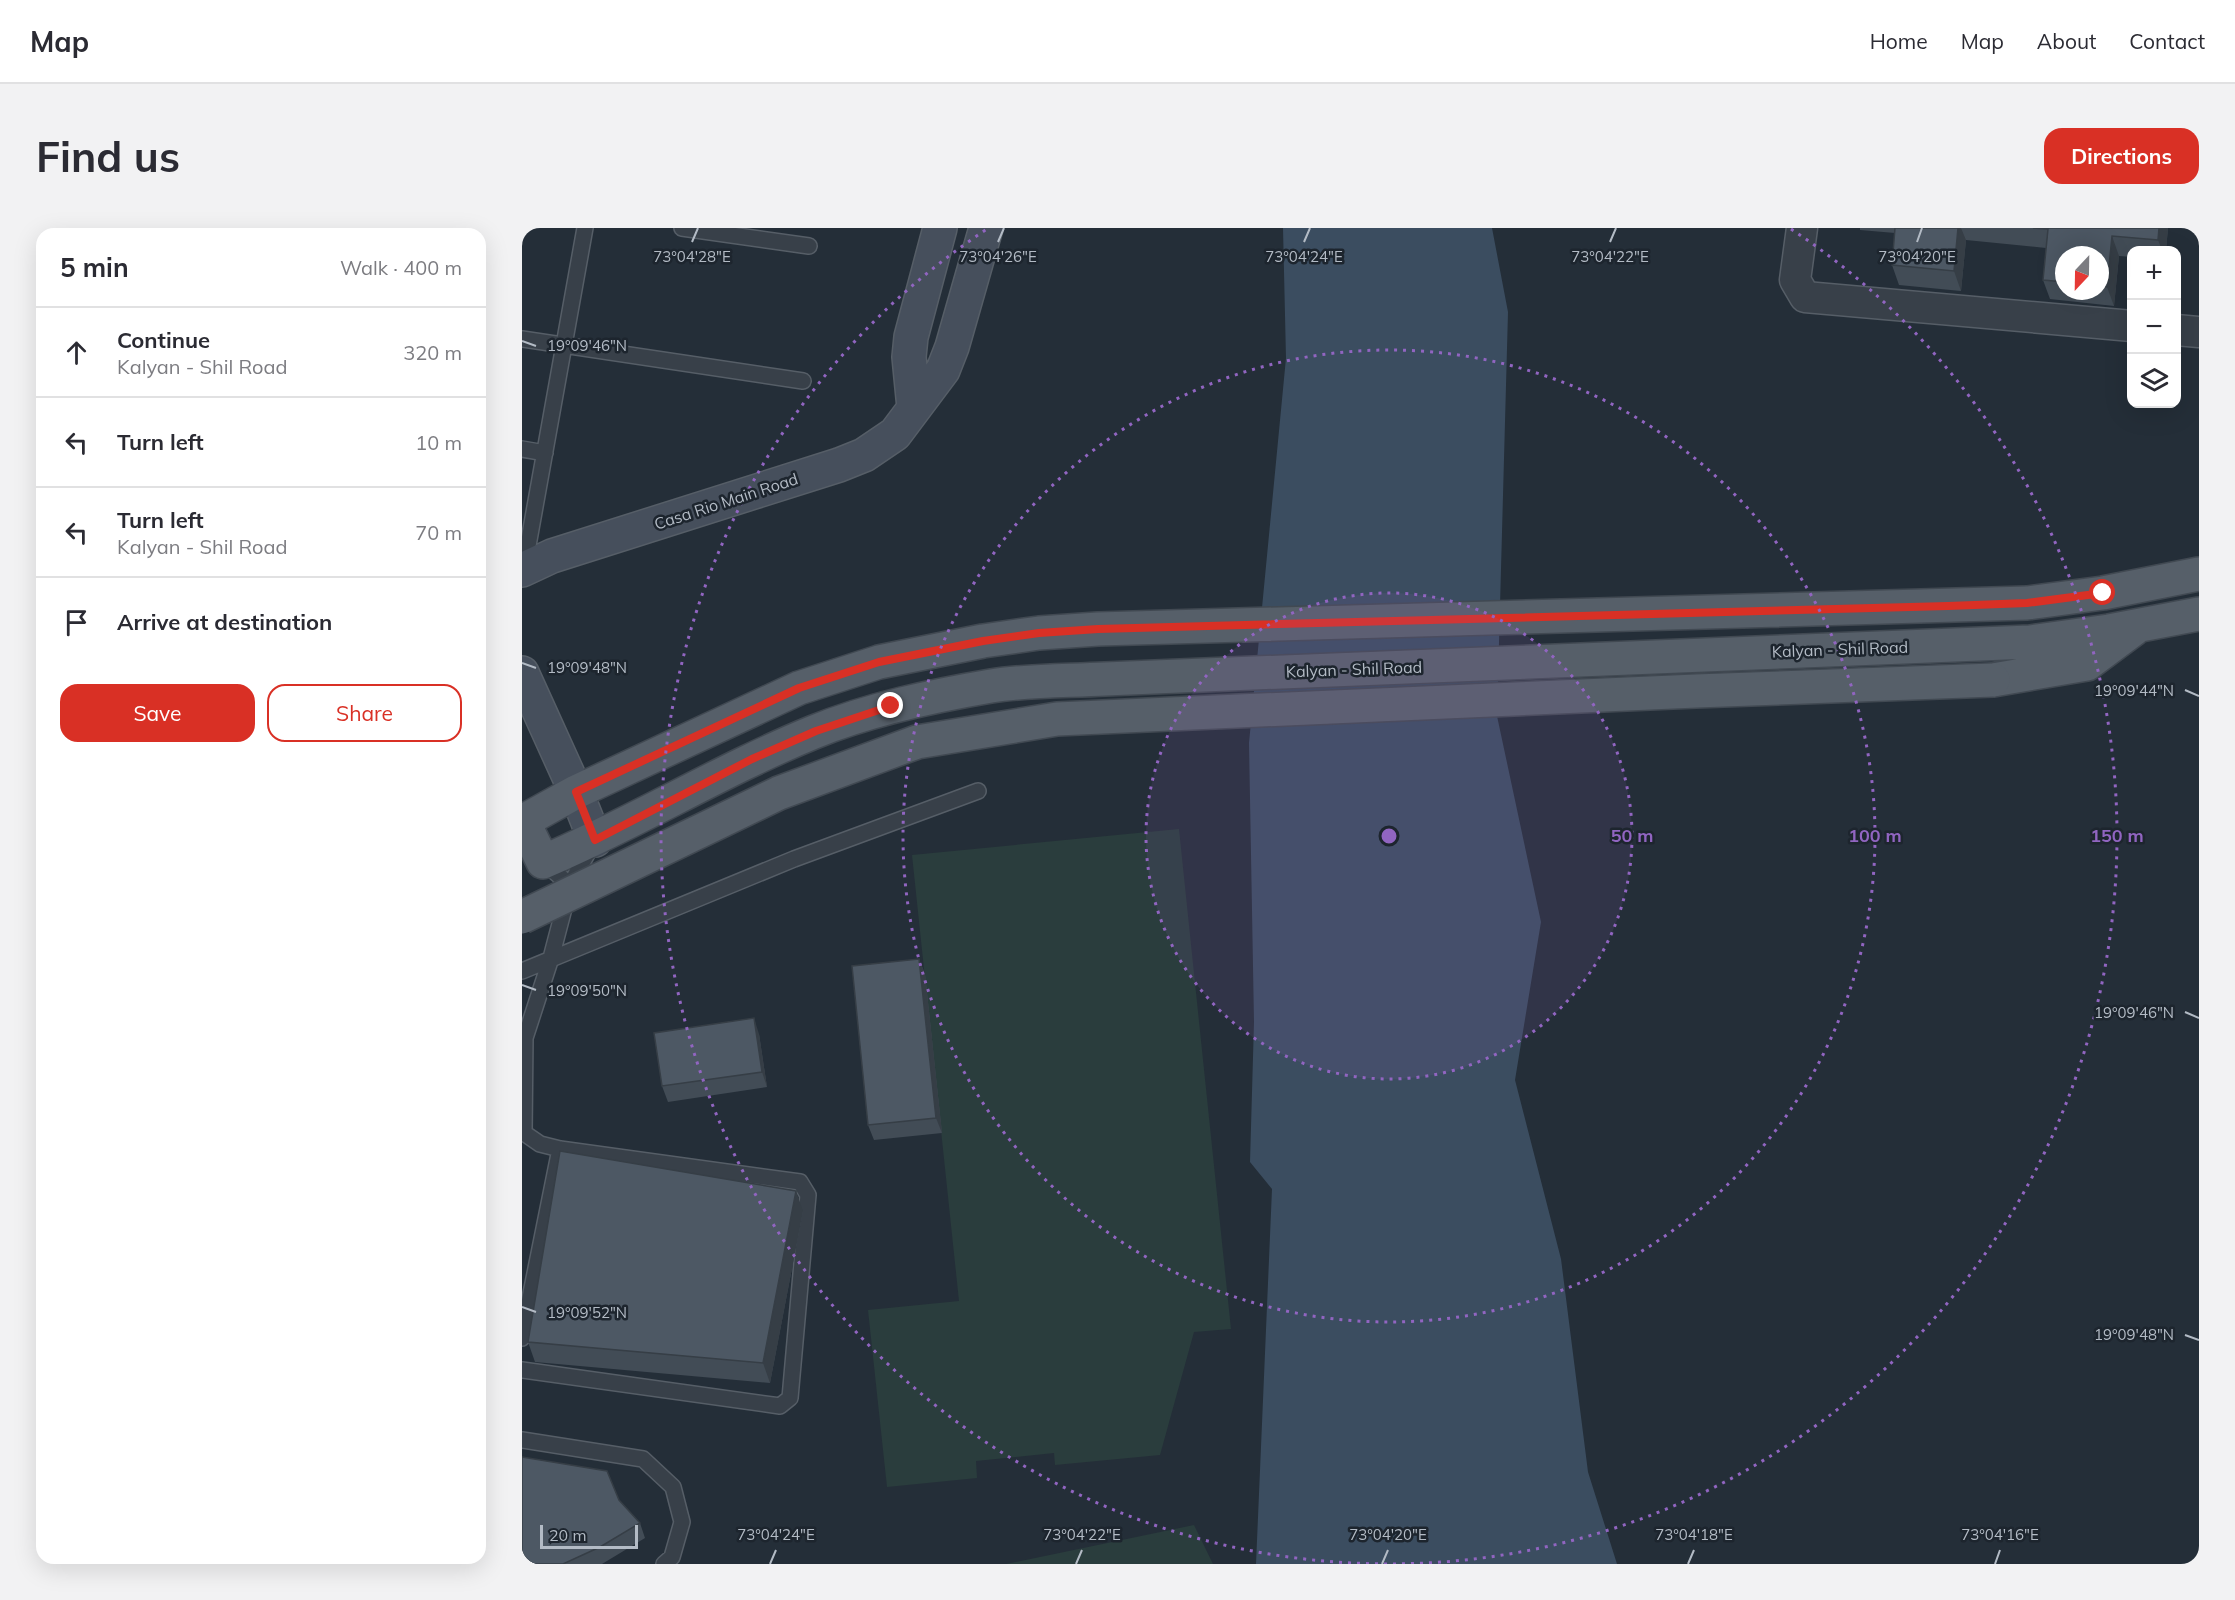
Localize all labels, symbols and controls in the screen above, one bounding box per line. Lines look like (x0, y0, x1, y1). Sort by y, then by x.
text: Map (30, 24, 89, 59)
text: Home (1870, 28, 1928, 54)
text: Map (1961, 28, 2004, 54)
text: About (2037, 28, 2096, 54)
text: Contact (2129, 28, 2205, 54)
button: Directions (2044, 128, 2199, 184)
text: Find us (36, 130, 180, 183)
north arrow (2055, 246, 2109, 300)
map controls (2127, 246, 2181, 408)
button: + (2127, 246, 2181, 300)
text: 73°04'28"E (653, 247, 731, 266)
text: 73°04'26"E (959, 247, 1037, 266)
text: 73°04'24"E (1265, 247, 1343, 266)
text: 73°04'22"E (1571, 247, 1649, 266)
text: 73°04'20"E (1878, 247, 1956, 266)
text: 5 min (60, 251, 129, 284)
text: Walk · 400 m (340, 255, 462, 280)
button: − (2127, 300, 2181, 354)
text: Continue (117, 326, 210, 354)
icon: ahead (60, 336, 93, 369)
text: 19°09'46"N (547, 336, 627, 355)
text: 320 m (403, 340, 462, 365)
text: Kalyan - Shil Road (117, 354, 288, 379)
button: layers (2127, 354, 2181, 408)
icon: left (60, 426, 93, 459)
text: Turn left (117, 428, 204, 456)
text: 10 m (415, 430, 462, 455)
street label: Casa Rio Main Road (652, 468, 800, 534)
text: Turn left (117, 506, 204, 534)
icon: left (60, 516, 93, 549)
text: 70 m (415, 520, 462, 545)
text: Kalyan - Shil Road (117, 534, 288, 559)
route start (2089, 579, 2115, 605)
icon: arrive (60, 606, 93, 639)
text: Arrive at destination (117, 608, 332, 636)
street label: Kalyan - Shil Road (1771, 637, 1909, 661)
street label: Kalyan - Shil Road (1285, 657, 1423, 681)
text: 19°09'48"N (547, 658, 627, 677)
text: 19°09'44"N (2094, 681, 2174, 700)
button: Save (60, 684, 255, 742)
button: Share (267, 684, 462, 742)
route end (877, 692, 903, 718)
text: 50 m (1611, 824, 1653, 847)
text: 100 m (1848, 824, 1902, 847)
text: 150 m (2090, 824, 2144, 847)
centre of rings (1379, 826, 1399, 846)
text: 19°09'50"N (547, 981, 627, 1000)
text: 19°09'46"N (2094, 1003, 2174, 1022)
text: 19°09'52"N (547, 1303, 627, 1322)
text: 19°09'48"N (2094, 1325, 2174, 1344)
scale bar (540, 1522, 638, 1550)
text: 20 m (549, 1525, 586, 1545)
text: 73°04'24"E (737, 1525, 815, 1544)
text: 73°04'22"E (1043, 1525, 1121, 1544)
text: 73°04'20"E (1349, 1525, 1427, 1544)
text: 73°04'18"E (1655, 1525, 1733, 1544)
text: 73°04'16"E (1961, 1525, 2039, 1544)

